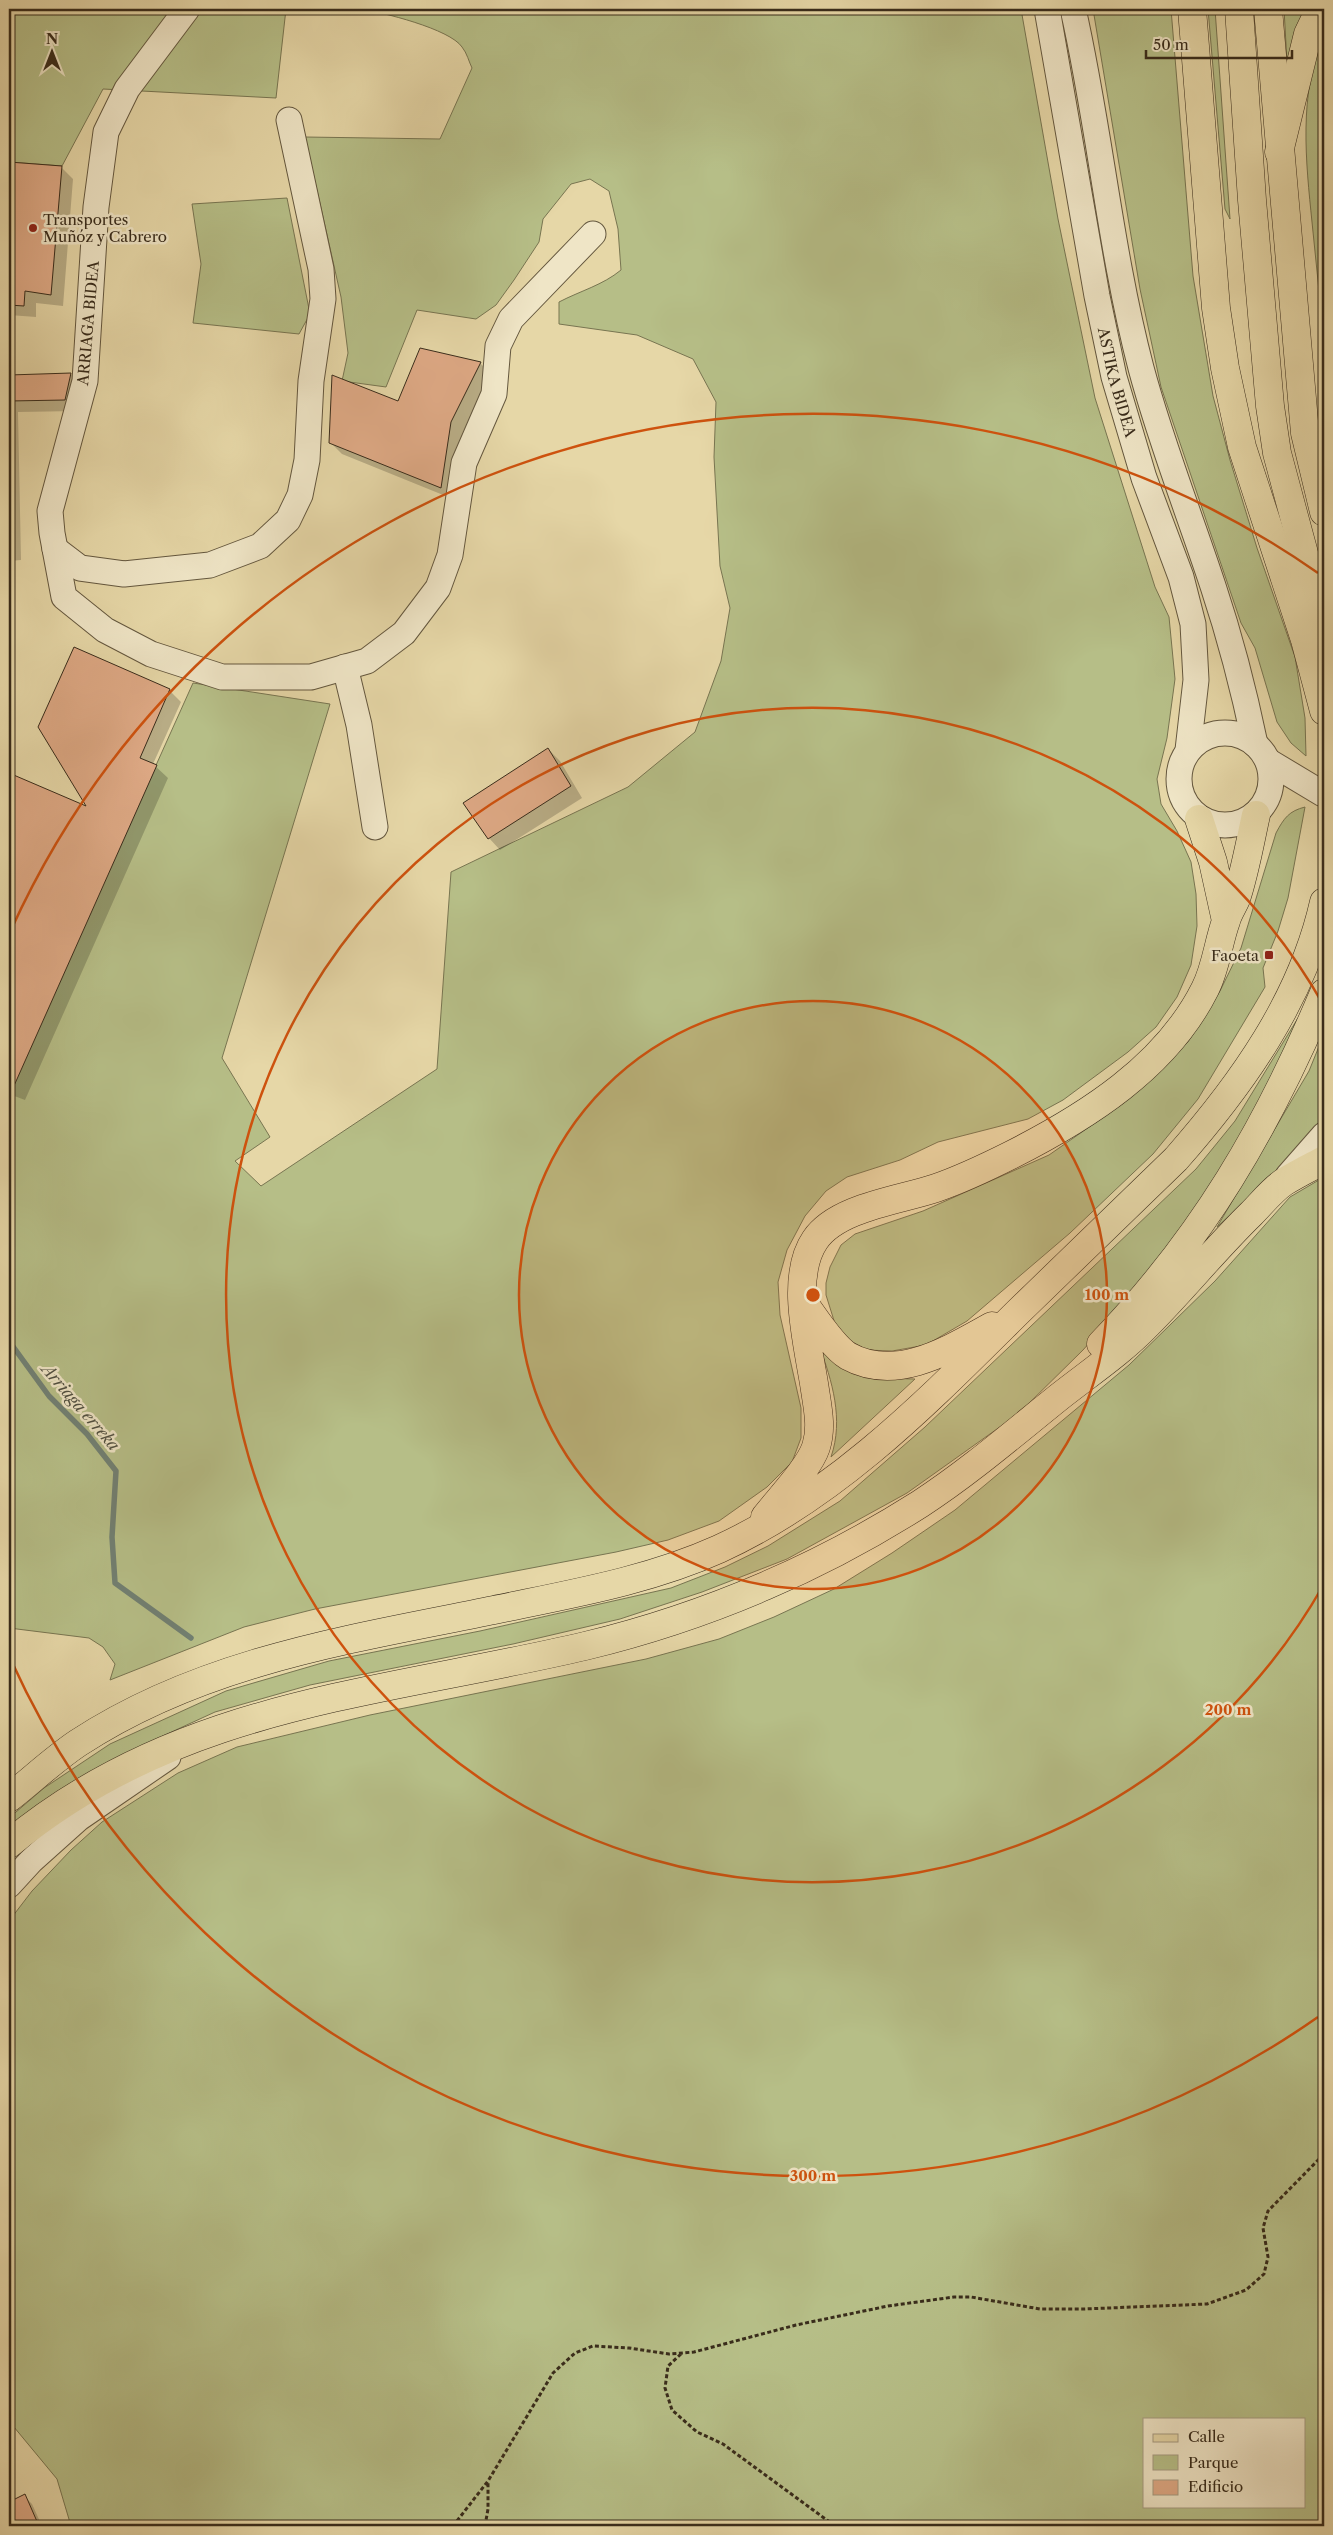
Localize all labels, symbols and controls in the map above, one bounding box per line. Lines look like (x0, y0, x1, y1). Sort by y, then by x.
north arrow (28, 28, 78, 78)
scale bar (1146, 28, 1292, 60)
text: N (46, 30, 58, 48)
text: 50 m (1153, 35, 1189, 54)
place label: Transportes Muñóz y Cabrero (43, 210, 167, 246)
marker: Transportes Muñóz y Cabrero (27, 222, 39, 234)
street label: ARRIAGA BIDEA (73, 259, 103, 387)
street label: ASTIKA BIDEA (1094, 325, 1141, 440)
place label: Faoeta (1211, 946, 1259, 965)
marker: Faoeta (1263, 949, 1275, 961)
text: 100 m (1085, 1285, 1129, 1304)
centre of rings (804, 1286, 822, 1304)
water label: Arriaga erreka (36, 1357, 124, 1455)
text: 200 m (1205, 1700, 1251, 1719)
text: 300 m (790, 2166, 836, 2185)
legend (1143, 2418, 1306, 2508)
text: Calle (1188, 2427, 1225, 2446)
text: Parque (1188, 2453, 1238, 2472)
text: Edificio (1188, 2477, 1243, 2496)

